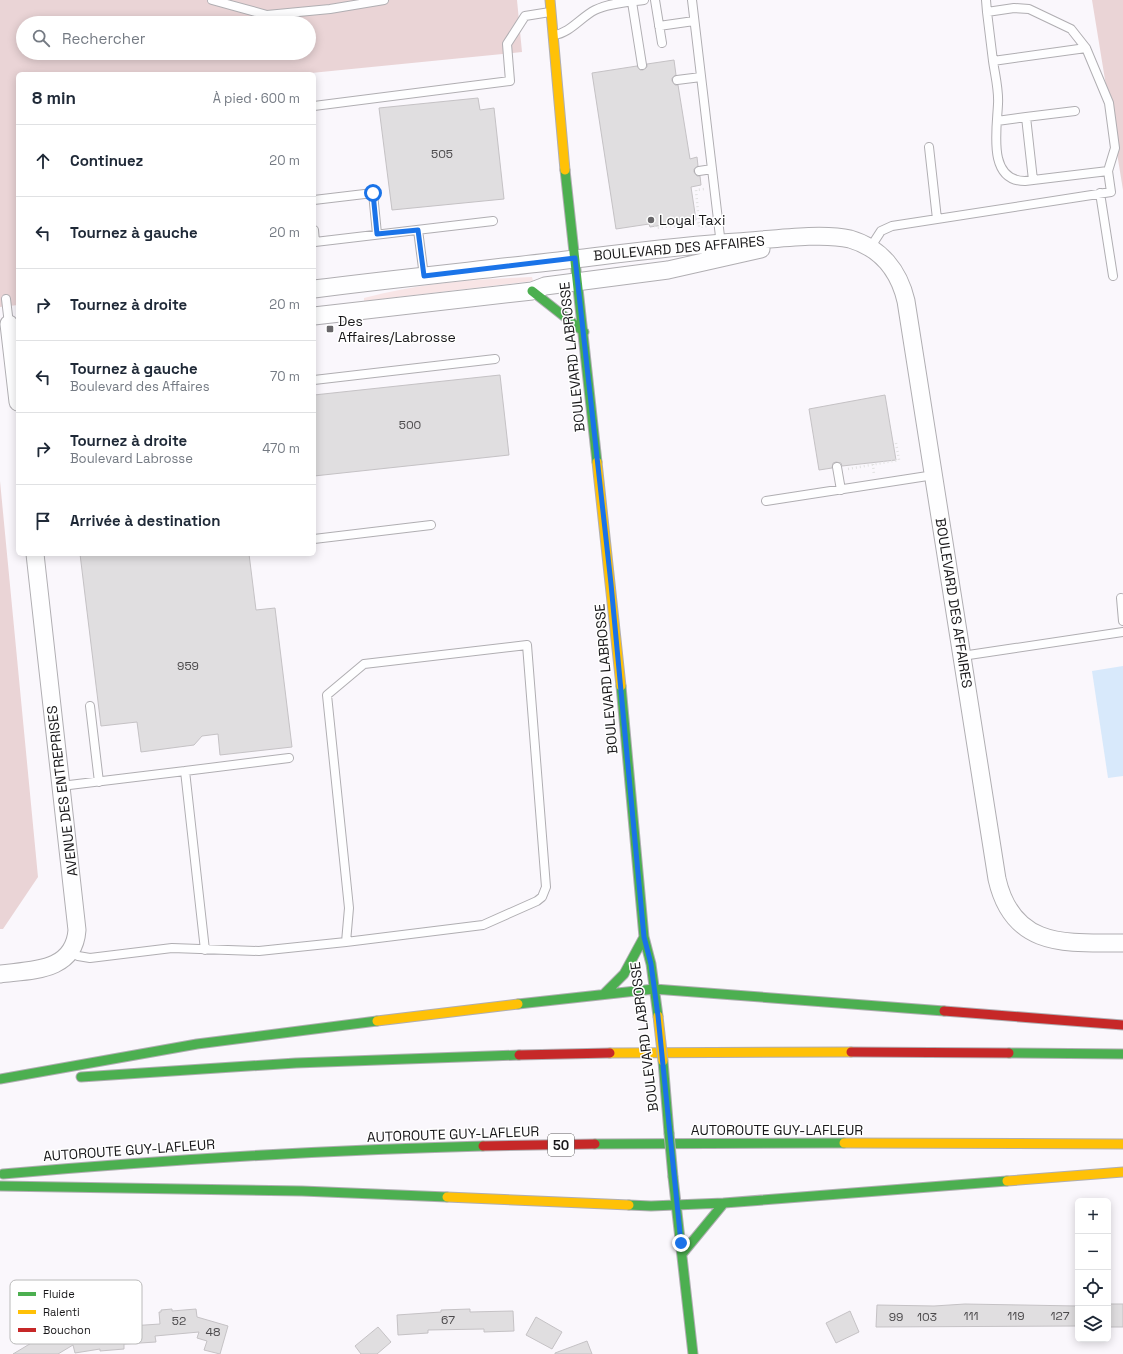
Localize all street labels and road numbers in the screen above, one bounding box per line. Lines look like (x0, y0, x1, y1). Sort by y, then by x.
street label: BOULEVARD DES AFFAIRES (593, 232, 765, 264)
street label: BOULEVARD LABROSSE (555, 281, 589, 433)
street label: BOULEVARD DES AFFAIRES (932, 517, 976, 689)
street label: BOULEVARD LABROSSE (590, 603, 622, 755)
street label: AVENUE DES ENTREPRISES (43, 705, 81, 877)
street label: BOULEVARD LABROSSE (626, 961, 662, 1113)
street label: AUTOROUTE GUY-LAFLEUR (691, 1121, 863, 1139)
street label: AUTOROUTE GUY-LAFLEUR (367, 1122, 540, 1146)
road number: 50 (548, 1134, 574, 1156)
street label: AUTOROUTE GUY-LAFLEUR (42, 1135, 216, 1165)

